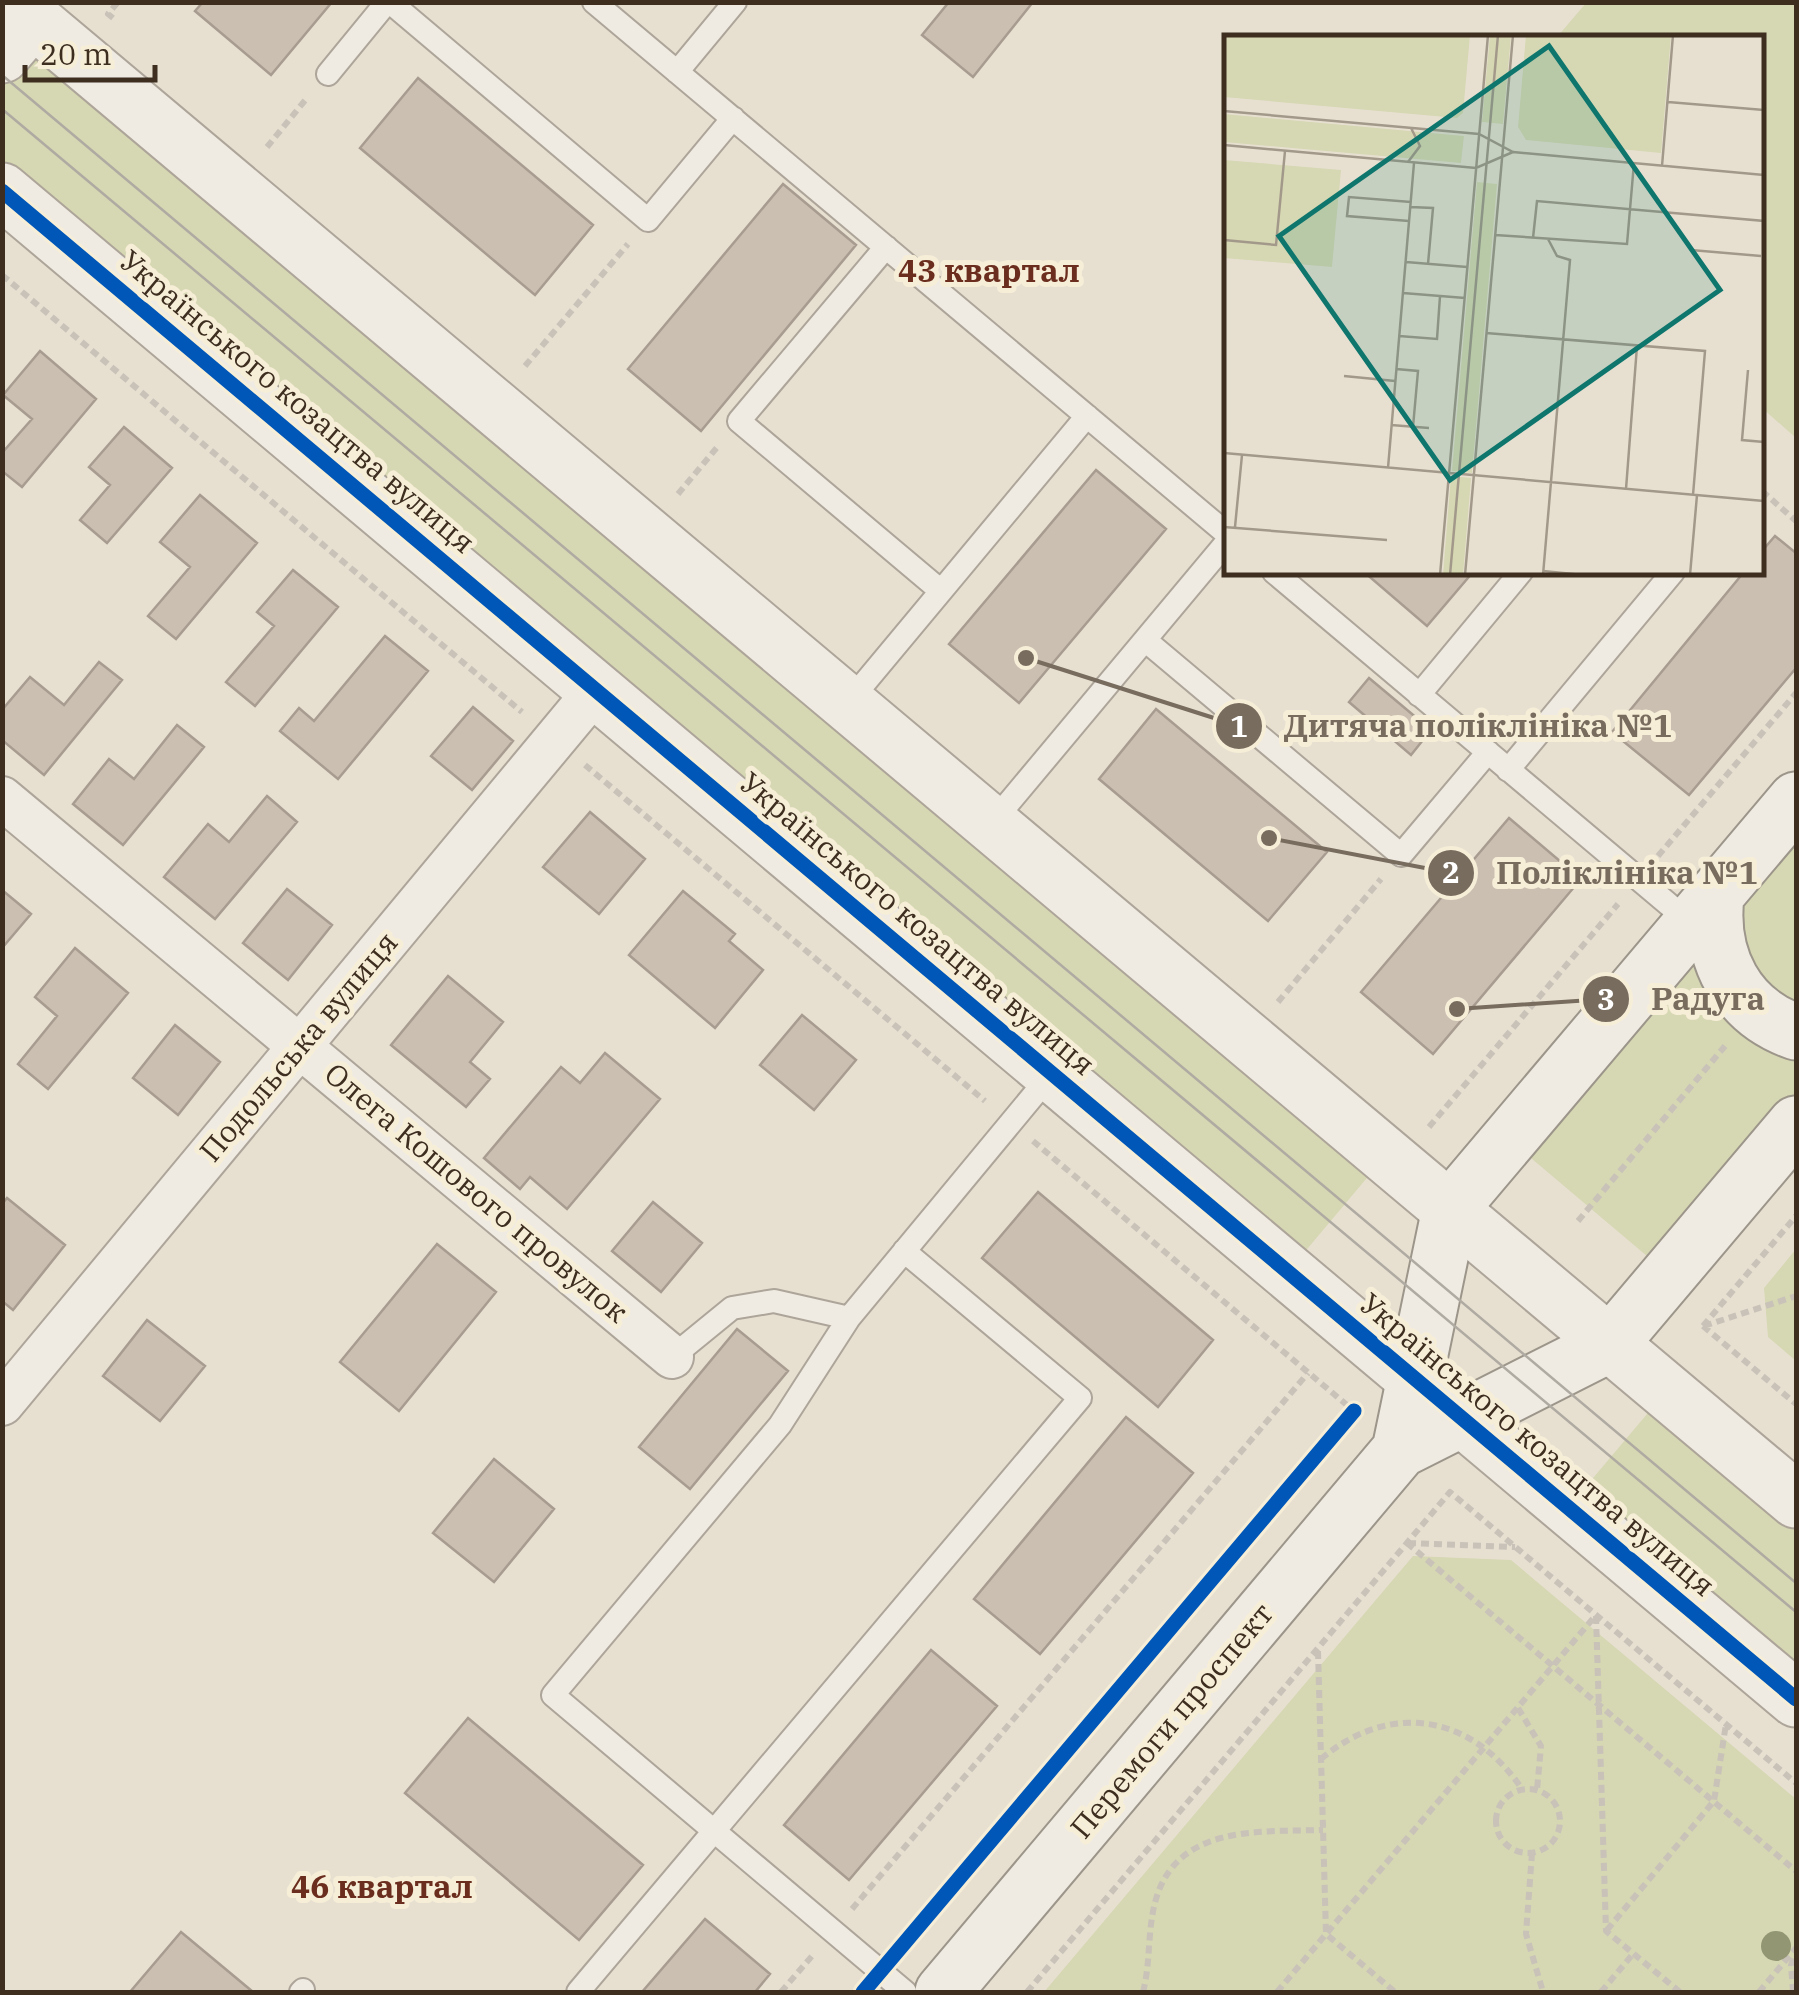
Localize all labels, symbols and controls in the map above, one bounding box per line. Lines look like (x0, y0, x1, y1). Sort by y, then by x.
scale bar (25, 20, 155, 82)
text: 20 m (40, 34, 112, 73)
inset map (1224, 35, 1764, 575)
street label: Українського козацтва вулиця (112, 241, 483, 561)
district label: 43 квартал (898, 249, 1080, 291)
callout: Дитяча поліклініка №1 (1214, 695, 1692, 757)
text: Дитяча поліклініка №1 (1284, 704, 1672, 746)
text: 1 (1230, 706, 1248, 745)
street label: Українського козацтва вулиця (732, 763, 1103, 1083)
callout: Поліклініка №1 (1426, 842, 1778, 904)
text: Поліклініка №1 (1496, 851, 1758, 893)
text: 2 (1442, 852, 1460, 891)
street label: Подольська вулиця (190, 923, 406, 1169)
callout: Радуга (1581, 968, 1785, 1030)
text: Радуга (1651, 977, 1765, 1019)
text: 3 (1597, 979, 1615, 1018)
street label: Олега Кошового провулок (317, 1053, 637, 1330)
street label: Українського козацтва вулиця (1352, 1284, 1723, 1604)
street label: Перемоги проспект (1061, 1594, 1281, 1846)
district label: 46 квартал (291, 1865, 473, 1907)

